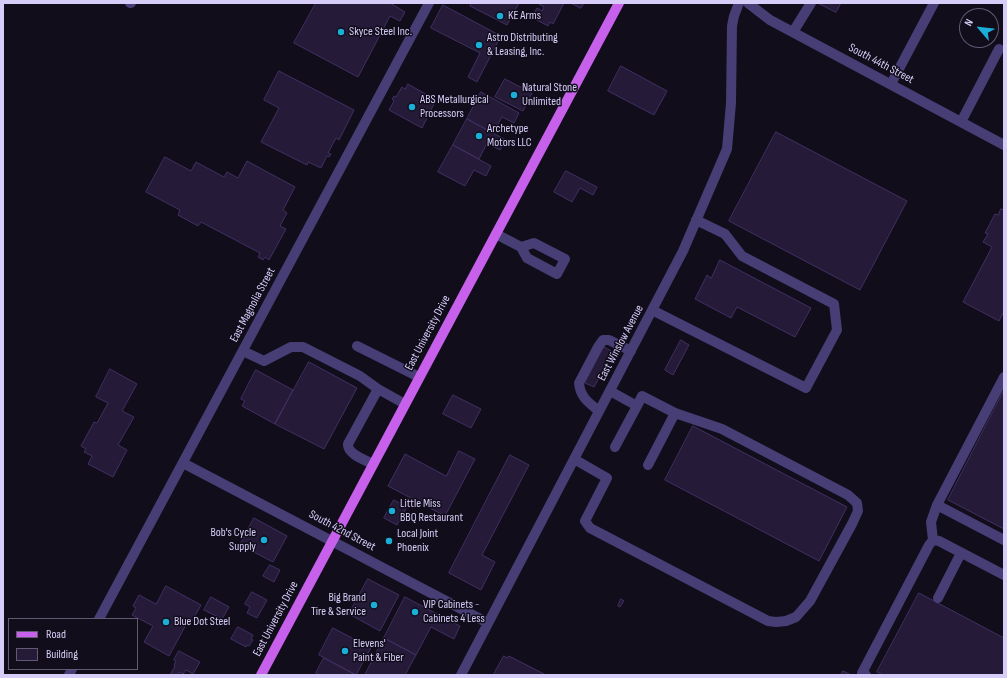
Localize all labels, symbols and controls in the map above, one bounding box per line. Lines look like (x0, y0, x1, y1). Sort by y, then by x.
north arrow (959, 8, 999, 48)
place label: KE Arms (508, 9, 541, 23)
marker: KE Arms (495, 11, 505, 21)
text: N (962, 17, 976, 28)
place label: Skyce Steel Inc. (349, 25, 412, 39)
marker: Skyce Steel Inc. (336, 27, 346, 37)
place label: Astro Distributing & Leasing, Inc. (487, 31, 558, 59)
marker: Astro Distributing & Leasing, Inc. (474, 40, 484, 50)
street label: South 44th Street (846, 41, 916, 87)
place label: Natural Stone Unlimited (522, 81, 577, 109)
marker: Natural Stone Unlimited (509, 90, 519, 100)
place label: ABS Metallurgical Processors (420, 93, 489, 121)
marker: ABS Metallurgical Processors (407, 102, 417, 112)
place label: Archetype Motors LLC (487, 122, 532, 150)
marker: Archetype Motors LLC (474, 131, 484, 141)
street label: East Magnolia Street (227, 265, 279, 345)
street label: East University Drive (402, 293, 454, 373)
street label: East Winslow Avenue (595, 303, 647, 383)
place label: Little Miss BBQ Restaurant (400, 497, 463, 525)
marker: Little Miss BBQ Restaurant (387, 506, 397, 516)
street label: South 42nd Street (306, 507, 378, 555)
place label: Bob's Cycle Supply (210, 526, 256, 554)
place label: Local Joint Phoenix (397, 527, 438, 555)
marker: Bob's Cycle Supply (259, 535, 269, 545)
marker: Local Joint Phoenix (384, 536, 394, 546)
street label: East University Drive (250, 579, 302, 659)
place label: Big Brand Tire & Service (311, 591, 366, 619)
place label: VIP Cabinets - Cabinets 4 Less (423, 598, 485, 626)
marker: Big Brand Tire & Service (369, 600, 379, 610)
marker: VIP Cabinets - Cabinets 4 Less (410, 607, 420, 617)
place label: Blue Dot Steel (174, 615, 230, 629)
marker: Blue Dot Steel (161, 617, 171, 627)
legend (8, 618, 138, 670)
text: Road (46, 627, 66, 642)
place label: Elevens' Paint & Fiber (353, 637, 404, 665)
marker: Elevens' Paint & Fiber (340, 646, 350, 656)
text: Building (46, 647, 78, 662)

